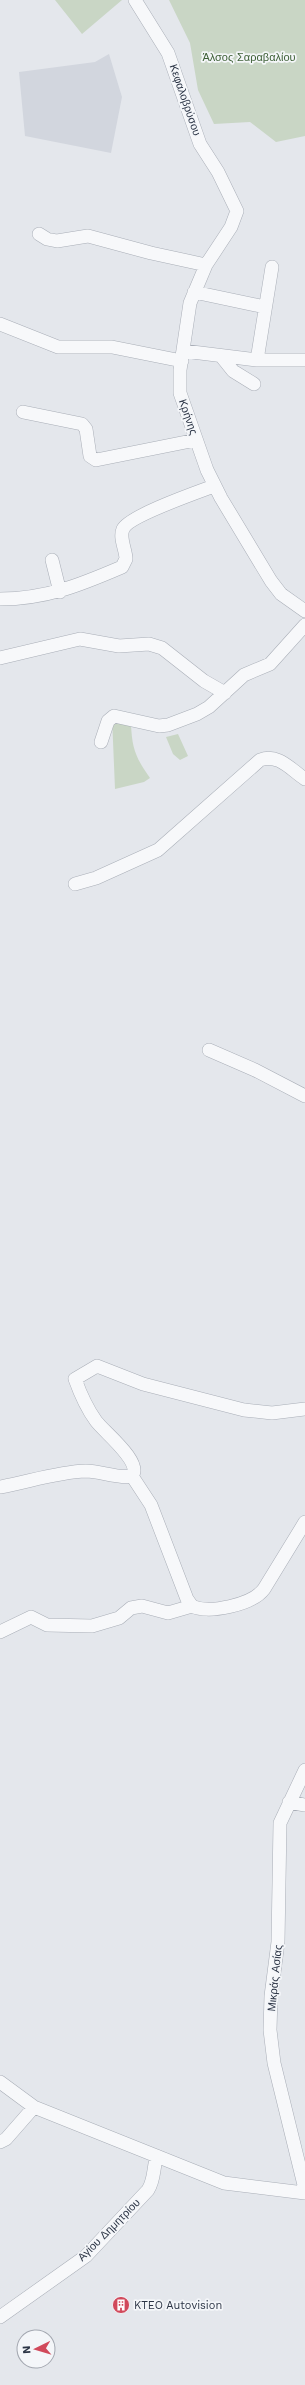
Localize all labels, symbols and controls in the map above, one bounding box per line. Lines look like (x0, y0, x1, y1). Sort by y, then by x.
park label: Άλσος Σαραβαλίου (202, 51, 296, 64)
street label: Κεφαλοβρύσου (167, 63, 203, 137)
street label: Κρήνης (176, 398, 200, 436)
street label: Μικράς Ασίας (265, 1944, 285, 2012)
street label: Αγίου Δημητρίου (75, 2196, 143, 2264)
building icon: KTEO Autovision (111, 2295, 131, 2315)
place label: KTEO Autovision (134, 2299, 222, 2312)
north arrow (16, 2329, 56, 2369)
text: N (20, 2345, 33, 2354)

